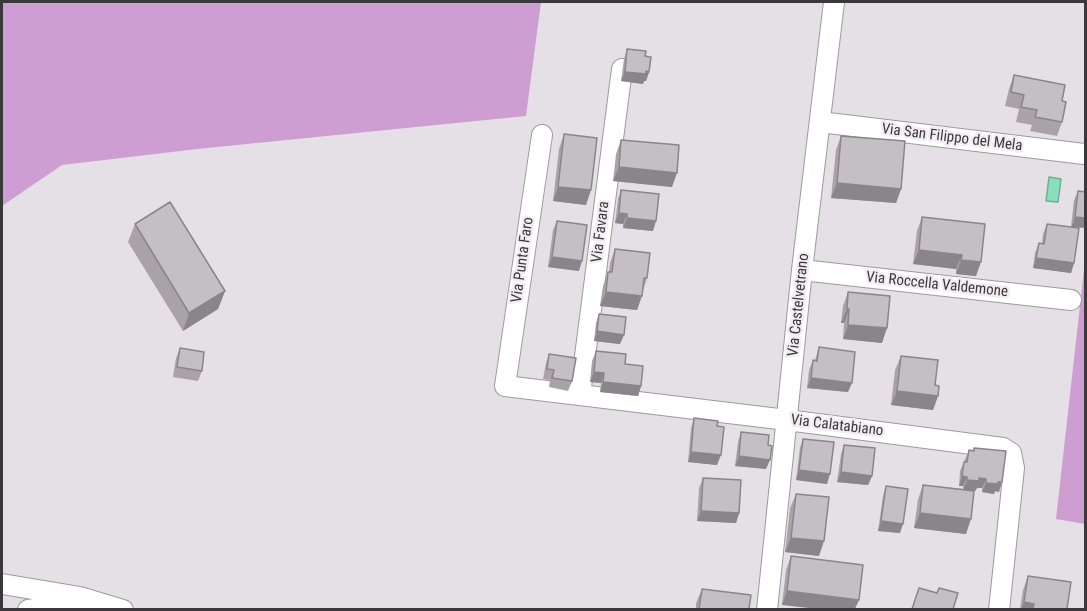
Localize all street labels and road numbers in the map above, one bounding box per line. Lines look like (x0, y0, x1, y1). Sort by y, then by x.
street label: Via San Filippo del Mela (881, 120, 1023, 156)
street label: Via Favara (588, 200, 614, 264)
street label: Via Punta Faro (508, 216, 538, 304)
street label: Via Castelvetrano (785, 252, 813, 358)
street label: Via Roccella Valdemone (865, 269, 1009, 301)
street label: Via Calatabiano (790, 411, 884, 441)

